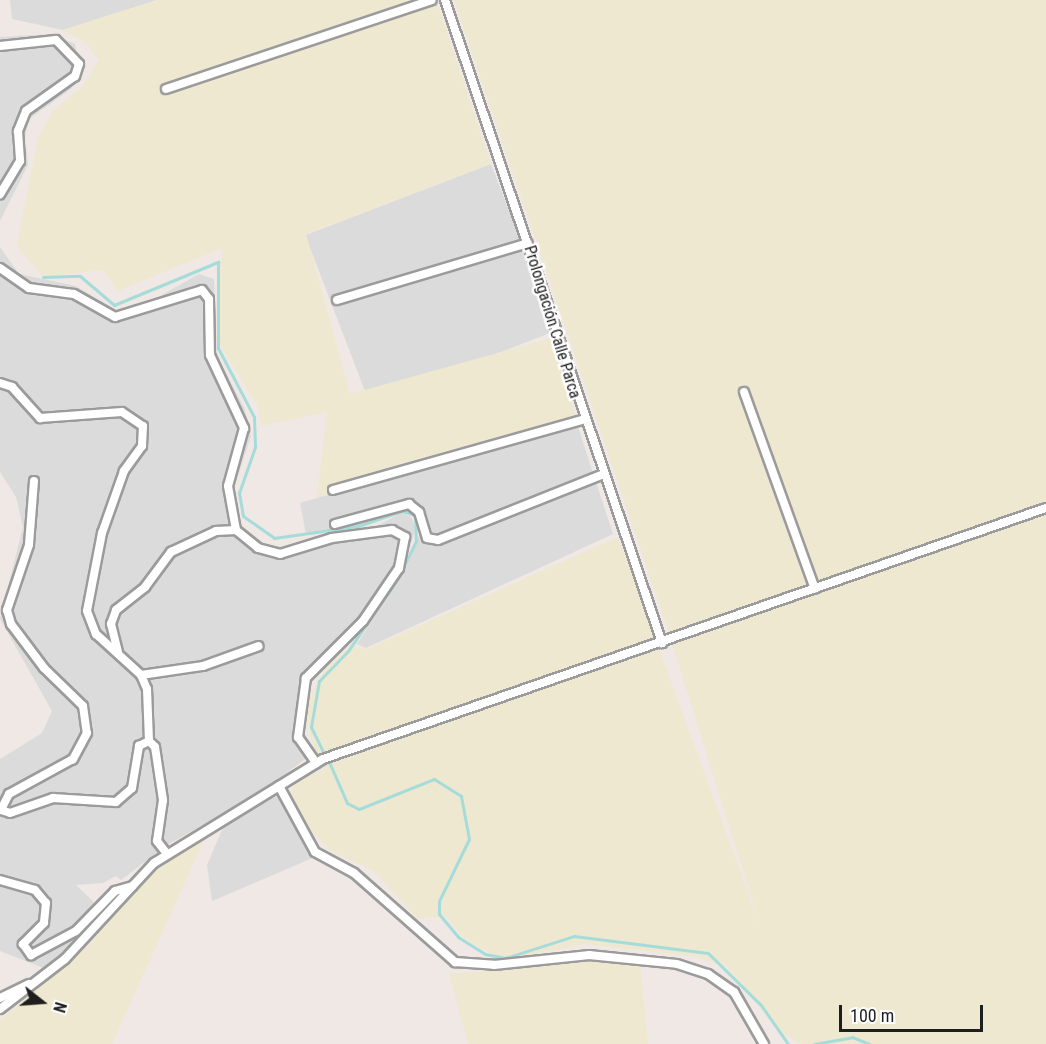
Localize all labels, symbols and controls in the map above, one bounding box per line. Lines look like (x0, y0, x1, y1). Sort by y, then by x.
street label: Prolongación Calle Parca (520, 243, 584, 401)
north arrow (12, 972, 72, 1032)
scale bar (842, 993, 986, 1031)
text: N (49, 1000, 70, 1015)
text: 100 m (850, 1005, 894, 1026)

